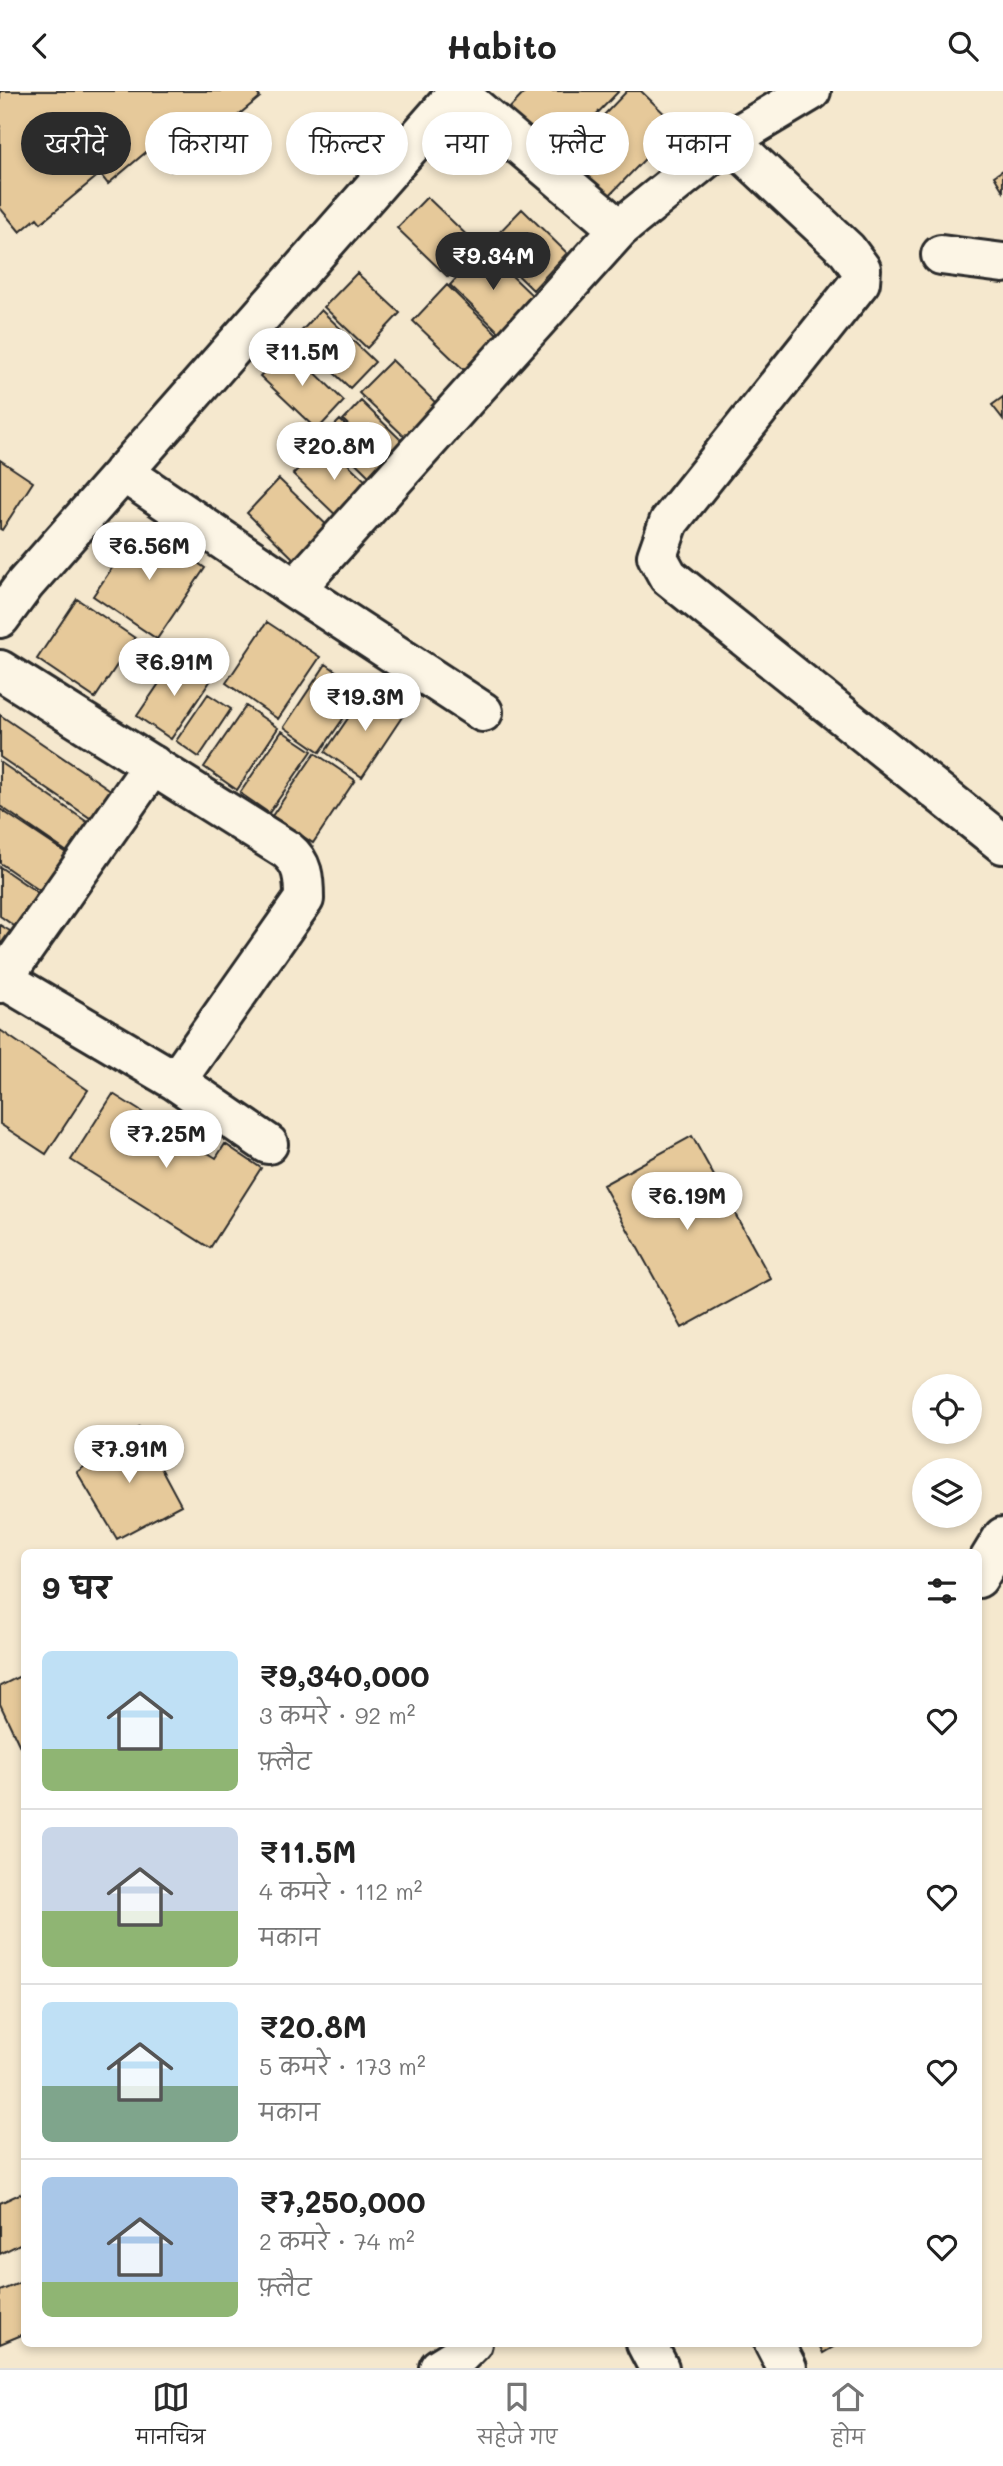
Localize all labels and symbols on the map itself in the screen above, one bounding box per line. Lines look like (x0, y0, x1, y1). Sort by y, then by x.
pin: ₹9.34M (436, 233, 550, 292)
pin: ₹11.5M (245, 329, 359, 388)
pin: ₹20.8M (277, 423, 391, 482)
pin: ₹6.56M (92, 523, 206, 582)
pin: ₹6.91M (117, 639, 231, 698)
pin: ₹19.3M (308, 673, 422, 733)
pin: ₹7.25M (109, 1111, 223, 1170)
pin: ₹6.19M (630, 1173, 744, 1232)
pin: ₹7.91M (72, 1425, 186, 1485)

